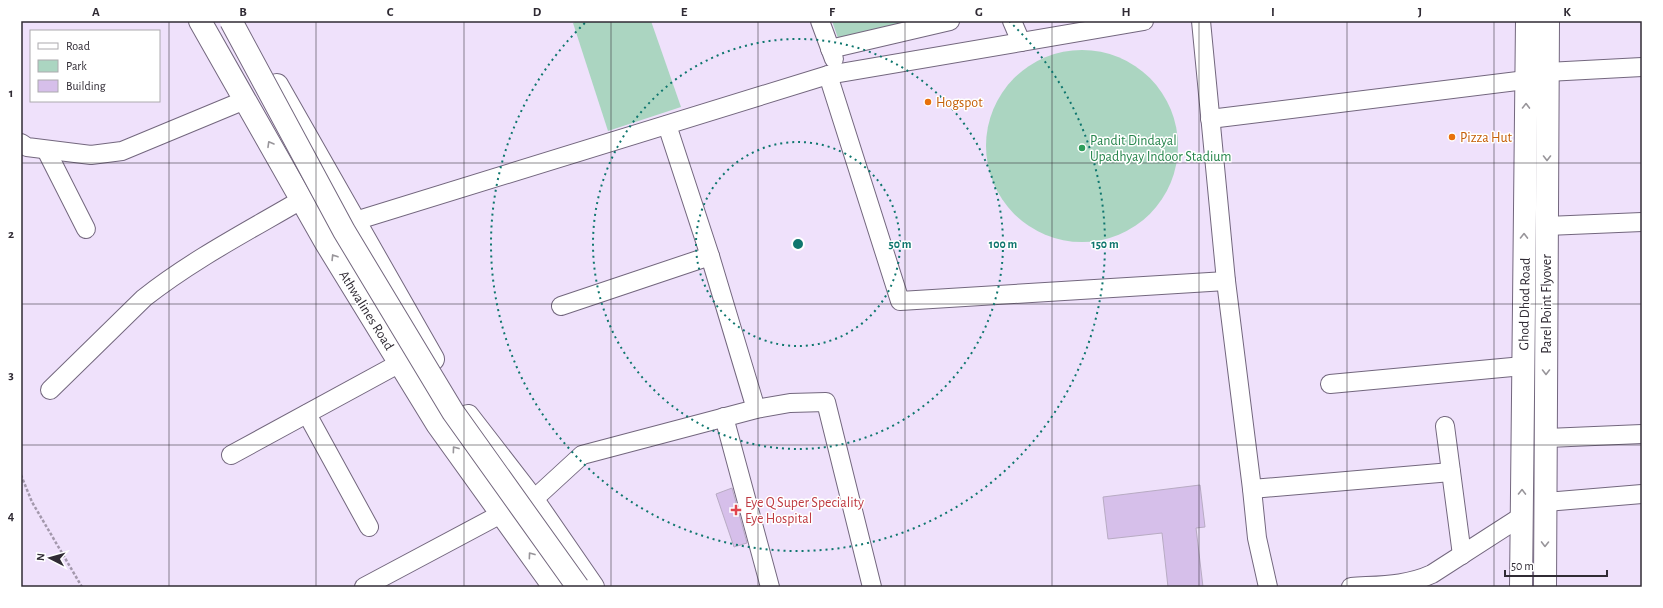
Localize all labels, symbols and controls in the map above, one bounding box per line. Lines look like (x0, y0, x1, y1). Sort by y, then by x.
text: A (92, 6, 100, 19)
text: B (239, 6, 247, 19)
text: C (387, 6, 394, 19)
text: D (533, 6, 542, 19)
text: E (681, 6, 688, 19)
text: F (829, 6, 836, 19)
text: G (975, 6, 983, 19)
text: H (1121, 6, 1131, 19)
text: I (1271, 6, 1275, 19)
text: J (1418, 6, 1422, 19)
text: K (1563, 6, 1571, 19)
legend (30, 30, 160, 102)
text: Road (66, 40, 90, 52)
text: Park (66, 60, 87, 72)
text: Building (66, 80, 106, 92)
text: 1 (9, 87, 13, 100)
place label: Hogspot (936, 96, 983, 110)
marker: Hogspot (923, 97, 933, 107)
one-way arrow (1522, 103, 1530, 109)
place label: Pizza Hut (1460, 131, 1513, 145)
marker: Pizza Hut (1447, 132, 1457, 142)
place label: Pandit Dindayal Upadhyay Indoor Stadium (1090, 134, 1232, 164)
one-way arrow (267, 141, 274, 148)
marker: Pandit Dindayal Upadhyay Indoor Stadium (1077, 143, 1087, 153)
one-way arrow (1543, 155, 1551, 161)
text: 2 (8, 228, 14, 241)
one-way arrow (1520, 233, 1528, 239)
centre of rings (791, 237, 805, 251)
text: 50 m (889, 238, 912, 250)
text: 100 m (989, 238, 1017, 250)
text: 150 m (1091, 238, 1119, 250)
one-way arrow (331, 254, 339, 261)
street label: Parel Point Flyover (1540, 254, 1554, 354)
street label: Ghod Dhod Road (1517, 258, 1533, 350)
street label: Athwalines Road (336, 268, 396, 353)
text: 3 (8, 369, 14, 382)
one-way arrow (1542, 369, 1550, 375)
one-way arrow (453, 447, 460, 454)
one-way arrow (1518, 489, 1526, 495)
place label: Eye Q Super Speciality Eye Hospital (745, 496, 864, 526)
marker: Eye Q Super Speciality Eye Hospital (730, 504, 742, 516)
text: 4 (8, 510, 15, 523)
north arrow (30, 538, 70, 578)
one-way arrow (1541, 541, 1549, 547)
scale bar (1505, 552, 1607, 578)
text: N (35, 553, 46, 561)
one-way arrow (529, 553, 536, 560)
text: 50 m (1511, 560, 1534, 572)

